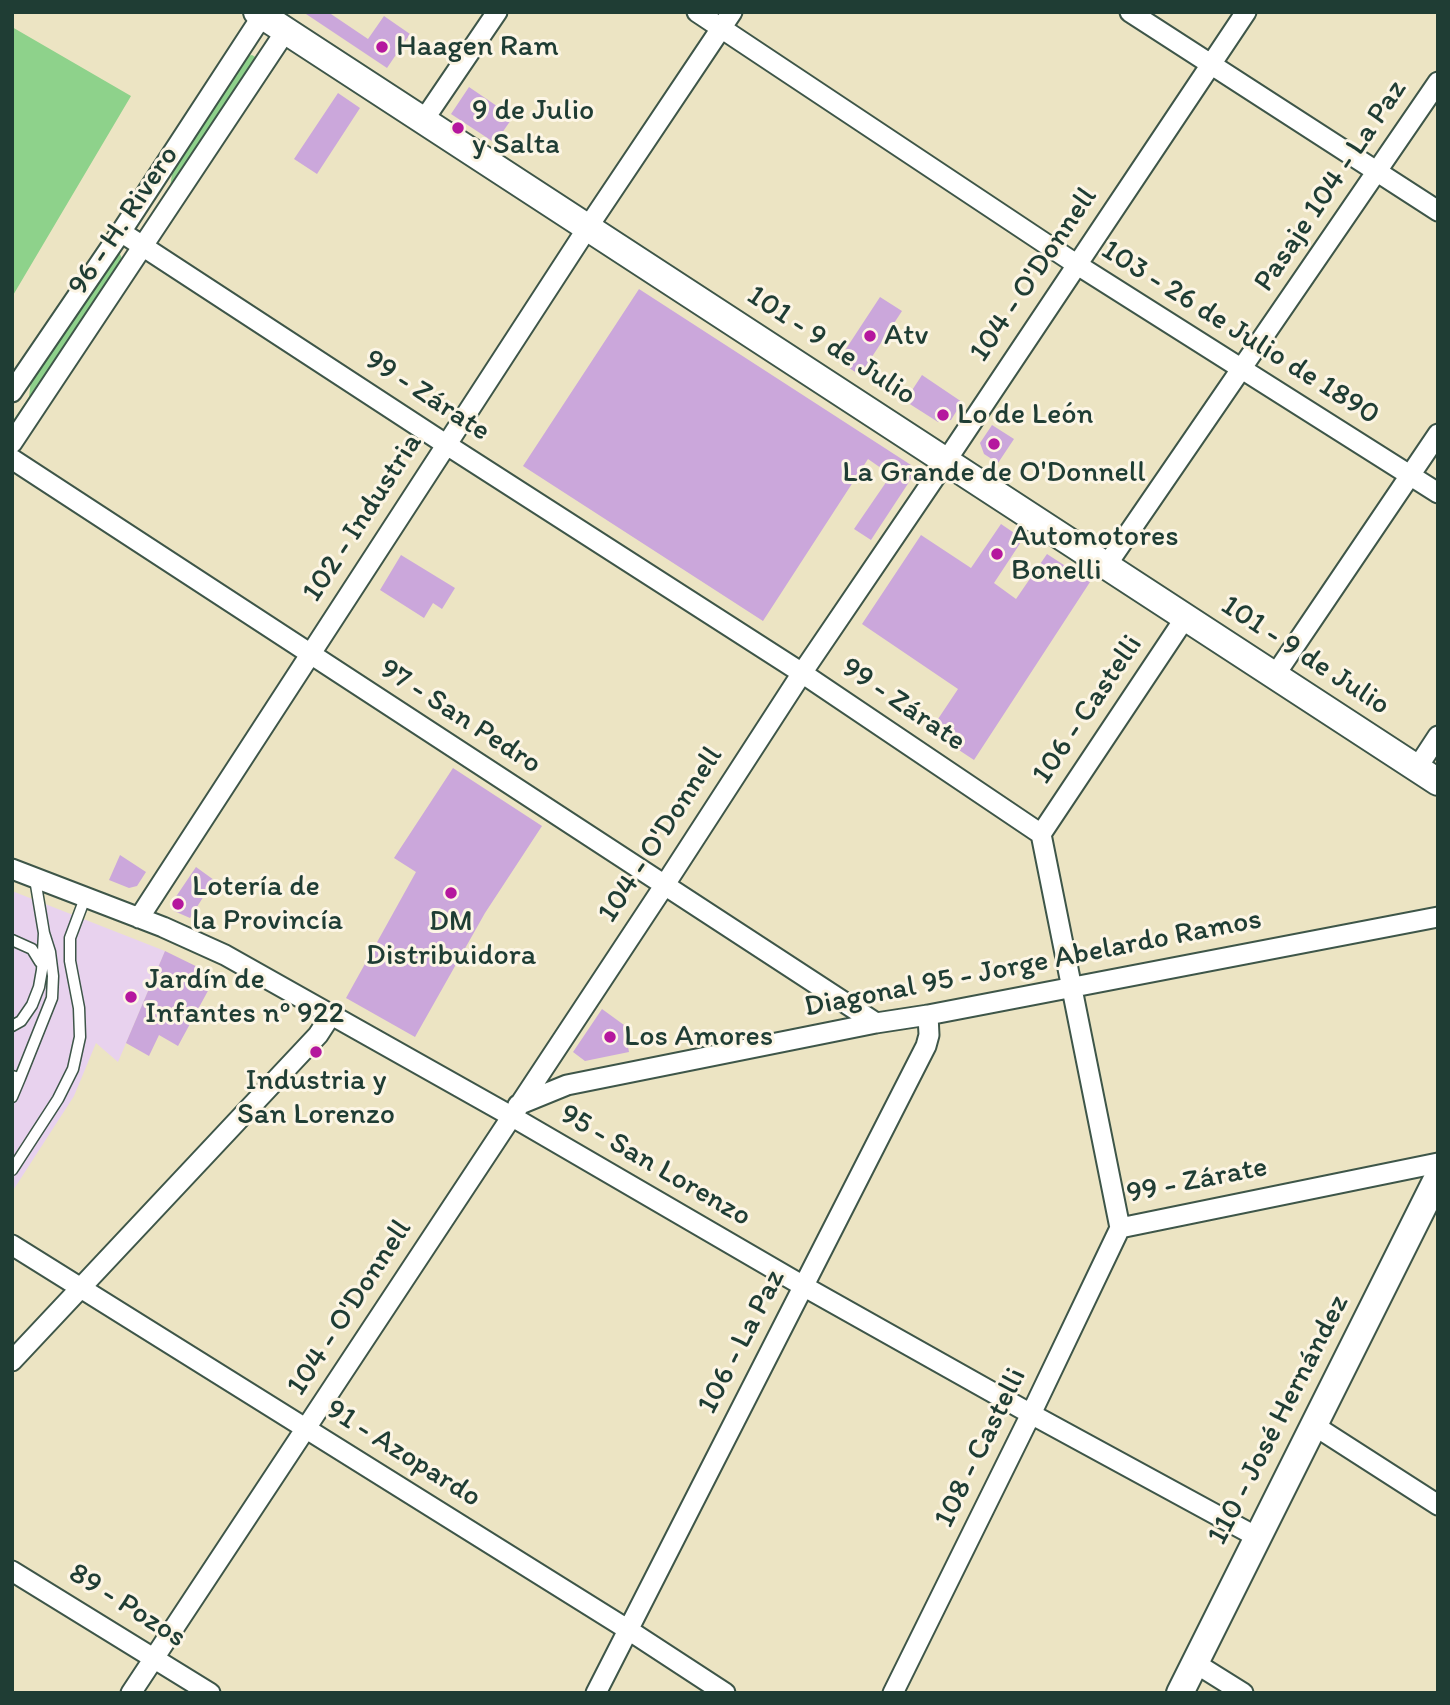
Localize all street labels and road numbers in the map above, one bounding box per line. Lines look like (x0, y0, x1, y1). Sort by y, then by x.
street label: Pasaje 104 - La Paz (1247, 73, 1415, 299)
street label: 96 - H. Rivero (61, 139, 187, 303)
street label: 104 - O'Donnell (962, 181, 1106, 369)
street label: 103 - 26 de Julio de 1890 (1094, 233, 1386, 433)
street label: 101 - 9 de Julio (740, 278, 922, 414)
street label: 99 - Zárate (357, 342, 497, 450)
street label: 102 - Industria (295, 427, 431, 609)
street label: 101 - 9 de Julio (1214, 588, 1396, 724)
street label: 106 - Castelli (1025, 629, 1151, 791)
street label: 99 - Zárate (834, 650, 972, 760)
street label: 97 - San Pedro (372, 651, 548, 783)
street label: 104 - O'Donnell (591, 740, 731, 930)
street label: Diagonal 95 - Jorge Abelardo Ramos (801, 902, 1265, 1026)
street label: 95 - San Lorenzo (553, 1097, 757, 1235)
street label: 99 - Zárate (1124, 1150, 1270, 1212)
street label: 104 - O'Donnell (280, 1213, 420, 1403)
street label: 106 - La Paz (690, 1264, 794, 1420)
street label: 110 - José Hernández (1200, 1289, 1358, 1551)
street label: 108 - Castelli (927, 1362, 1035, 1534)
street label: 91 - Azopardo (319, 1392, 487, 1516)
street label: 89 - Pozos (62, 1556, 192, 1656)

